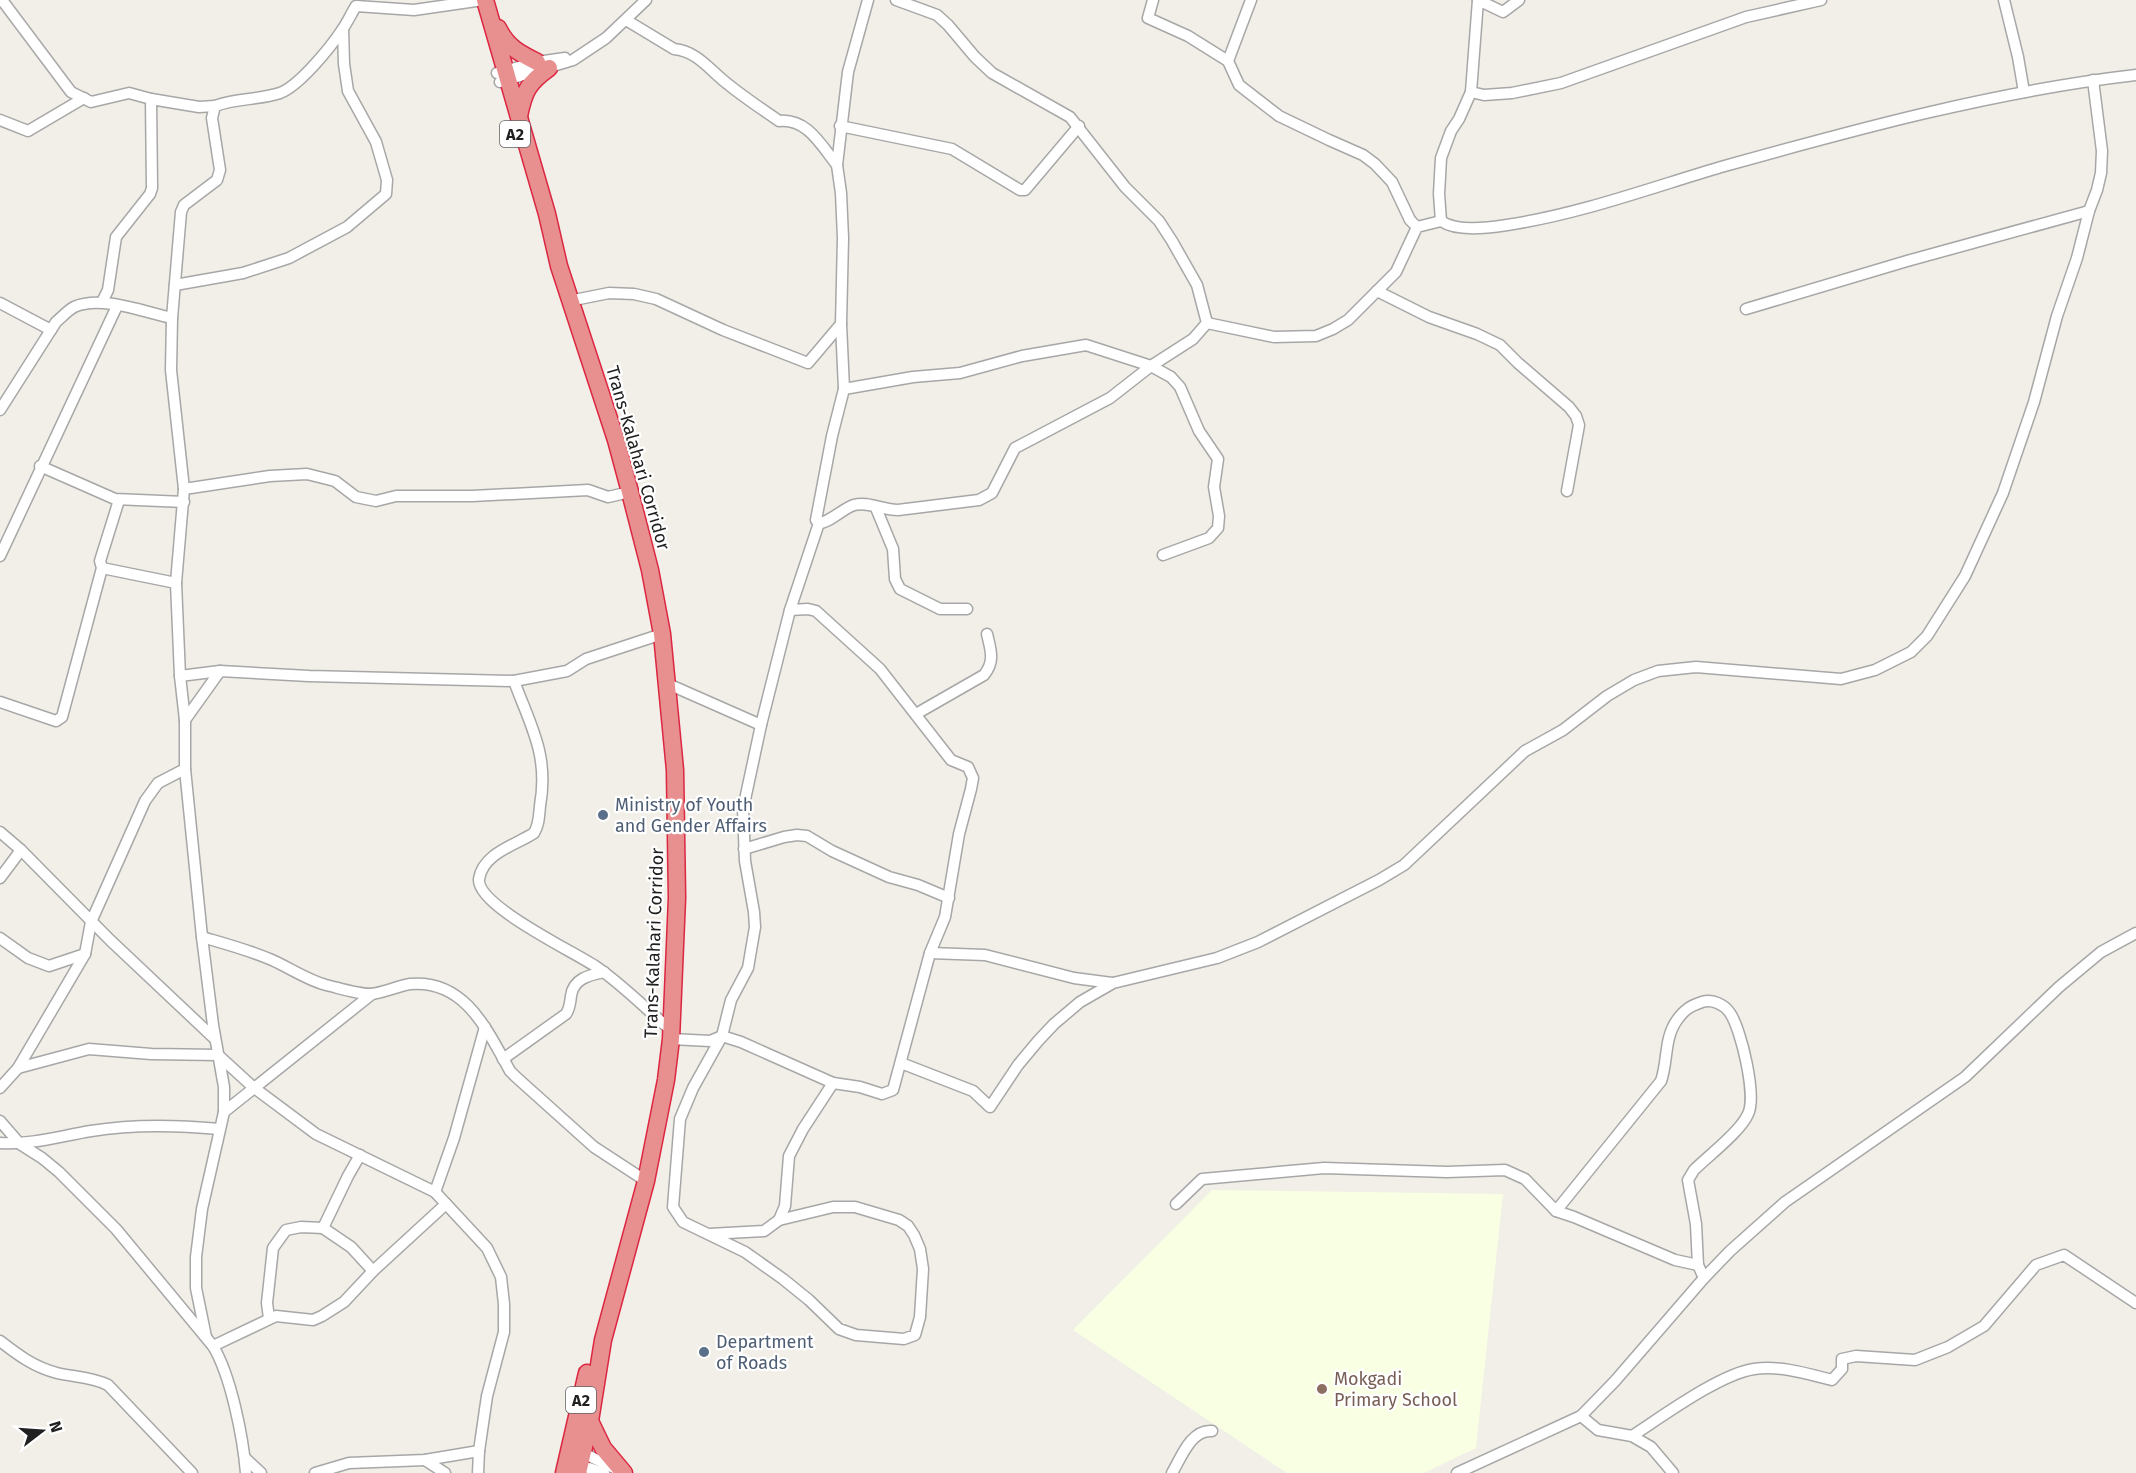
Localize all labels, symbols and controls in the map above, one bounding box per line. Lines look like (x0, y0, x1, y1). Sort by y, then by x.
road number: A2 (500, 121, 530, 147)
street label: Trans-Kalahari Corridor (601, 363, 675, 553)
place label: Ministry of Youth and Gender Affairs (615, 794, 767, 837)
marker: Ministry of Youth and Gender Affairs (596, 808, 610, 822)
street label: Trans-Kalahari Corridor (640, 847, 668, 1039)
place label: Department of Roads (716, 1331, 814, 1374)
marker: Department of Roads (697, 1345, 711, 1359)
place label: Mokgadi Primary School (1334, 1368, 1457, 1411)
marker: Mokgadi Primary School (1315, 1382, 1329, 1396)
road number: A2 (566, 1387, 596, 1413)
north arrow (12, 1401, 72, 1461)
text: N (45, 1419, 67, 1435)

